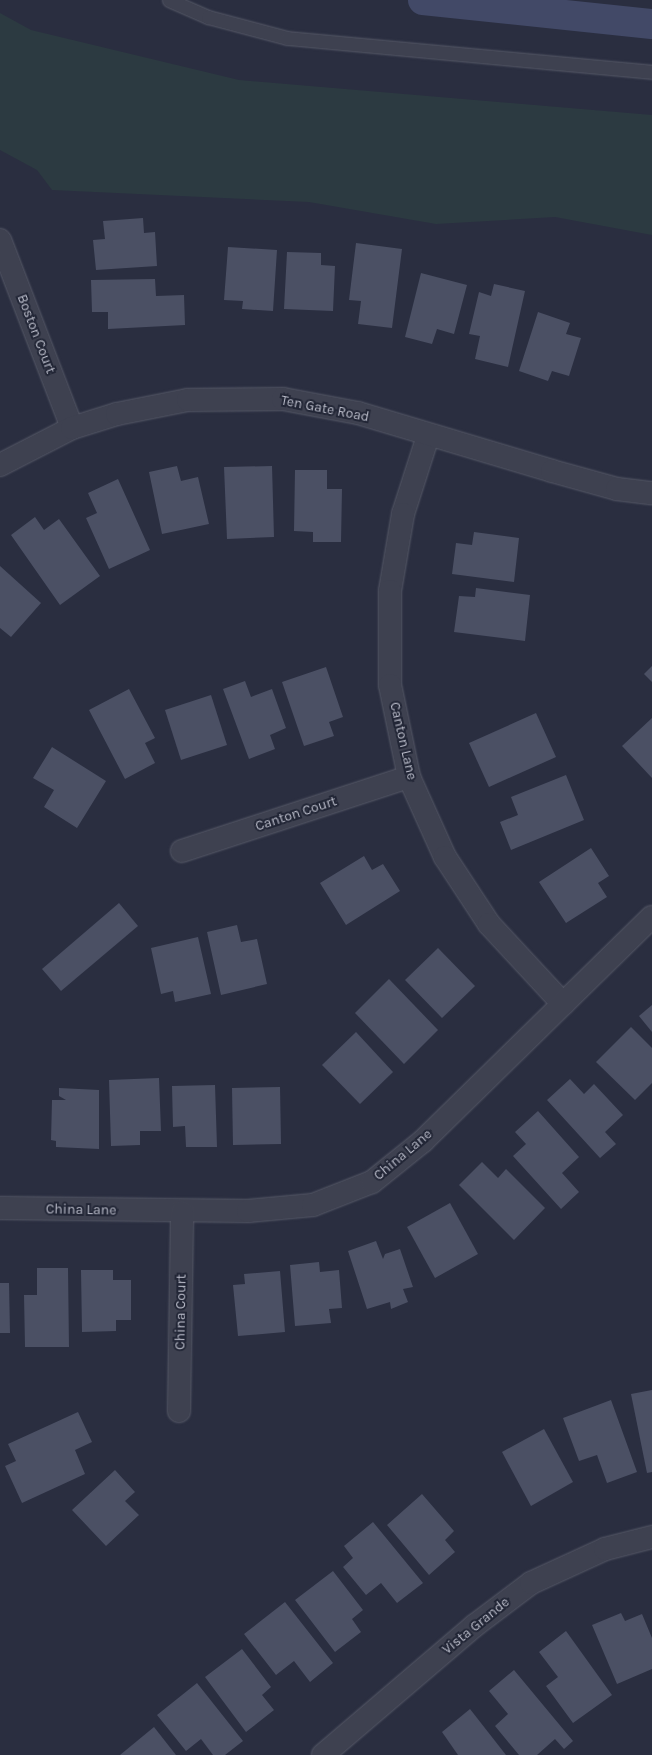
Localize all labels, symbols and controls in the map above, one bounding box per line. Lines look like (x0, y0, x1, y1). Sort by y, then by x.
street label: Boston Court (13, 292, 59, 376)
street label: Ten Gate Road (279, 392, 371, 426)
street label: Canton Lane (386, 700, 420, 782)
street label: Canton Court (253, 793, 339, 835)
street label: China Lane (371, 1126, 435, 1184)
street label: China Lane (46, 1201, 116, 1219)
street label: China Court (172, 1274, 190, 1350)
street label: Vista Grande (439, 1594, 513, 1658)

